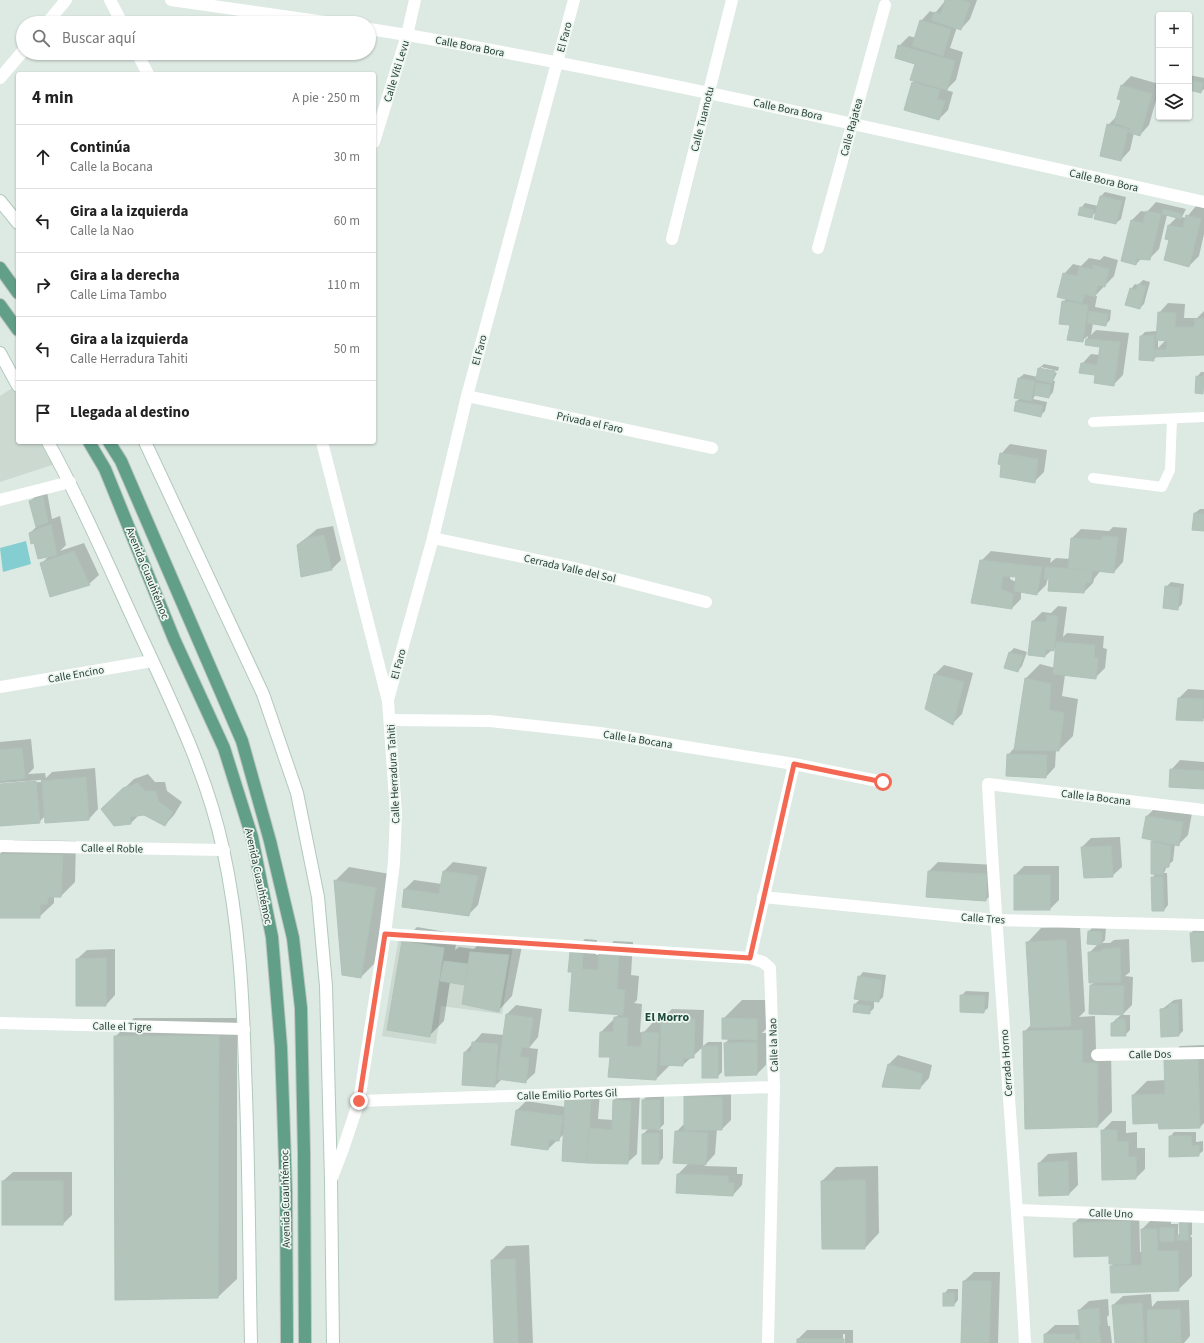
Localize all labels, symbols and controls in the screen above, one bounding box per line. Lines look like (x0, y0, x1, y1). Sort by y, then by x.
map controls (1156, 12, 1192, 120)
button: + (1156, 12, 1192, 48)
search box (16, 16, 376, 60)
street label: El Faro (553, 20, 576, 54)
icon: search (30, 27, 52, 49)
text: Buscar aquí (62, 28, 135, 49)
street label: Calle Bora Bora (434, 32, 506, 61)
street label: Calle Viti Levu (380, 38, 413, 104)
button: − (1156, 48, 1192, 84)
button: layers (1156, 84, 1192, 120)
street label: Calle Tuamotu (687, 85, 718, 153)
text: 4 min (32, 86, 73, 110)
text: A pie · 250 m (292, 89, 360, 107)
street label: Calle Bora Bora (752, 95, 824, 124)
street label: Calle Rajatea (837, 97, 866, 158)
text: Continúa (70, 137, 131, 158)
icon: ahead (32, 146, 54, 168)
text: 30 m (334, 148, 360, 166)
text: Calle la Bocana (70, 158, 153, 176)
street label: Calle Bora Bora (1068, 165, 1140, 196)
text: Gira a la izquierda (70, 201, 189, 222)
icon: left (32, 210, 54, 232)
text: 60 m (334, 212, 360, 230)
text: Calle la Nao (70, 222, 134, 240)
text: Gira a la derecha (70, 265, 180, 286)
icon: right (32, 274, 54, 296)
text: 110 m (327, 276, 360, 294)
text: Calle Lima Tambo (70, 286, 167, 304)
text: Gira a la izquierda (70, 329, 189, 350)
street label: El Faro (468, 333, 491, 367)
icon: left (32, 338, 54, 360)
text: 50 m (334, 340, 360, 358)
text: Calle Herradura Tahiti (70, 350, 188, 368)
icon: arrive (32, 402, 54, 424)
text: Llegada al destino (70, 402, 190, 423)
street label: Privada el Faro (555, 408, 625, 437)
street label: Avenida Cuauhtémoc (122, 525, 173, 621)
street label: Cerrada Valle del Sol (522, 551, 618, 586)
street label: El Faro (387, 647, 410, 681)
street label: Calle Encino (47, 662, 105, 687)
street label: Calle Herradura Tahiti (383, 724, 404, 824)
street label: Calle la Bocana (602, 727, 674, 752)
route start (874, 773, 892, 791)
street label: Calle la Bocana (1060, 786, 1132, 809)
street label: Avenida Cuauhtémoc (241, 827, 276, 926)
street label: Calle el Roble (81, 840, 144, 857)
street label: Calle Tres (960, 909, 1006, 928)
district label: El Morro (645, 1009, 689, 1026)
street label: Calle el Tigre (92, 1018, 152, 1035)
street label: Calle la Nao (765, 1018, 782, 1072)
street label: Cerrada Horno (997, 1029, 1016, 1097)
street label: Calle Dos (1129, 1047, 1172, 1062)
street label: Calle Emilio Portes Gil (517, 1085, 618, 1104)
route end (350, 1092, 368, 1110)
street label: Avenida Cuauhtémoc (277, 1150, 294, 1248)
street label: Calle Uno (1089, 1205, 1133, 1222)

